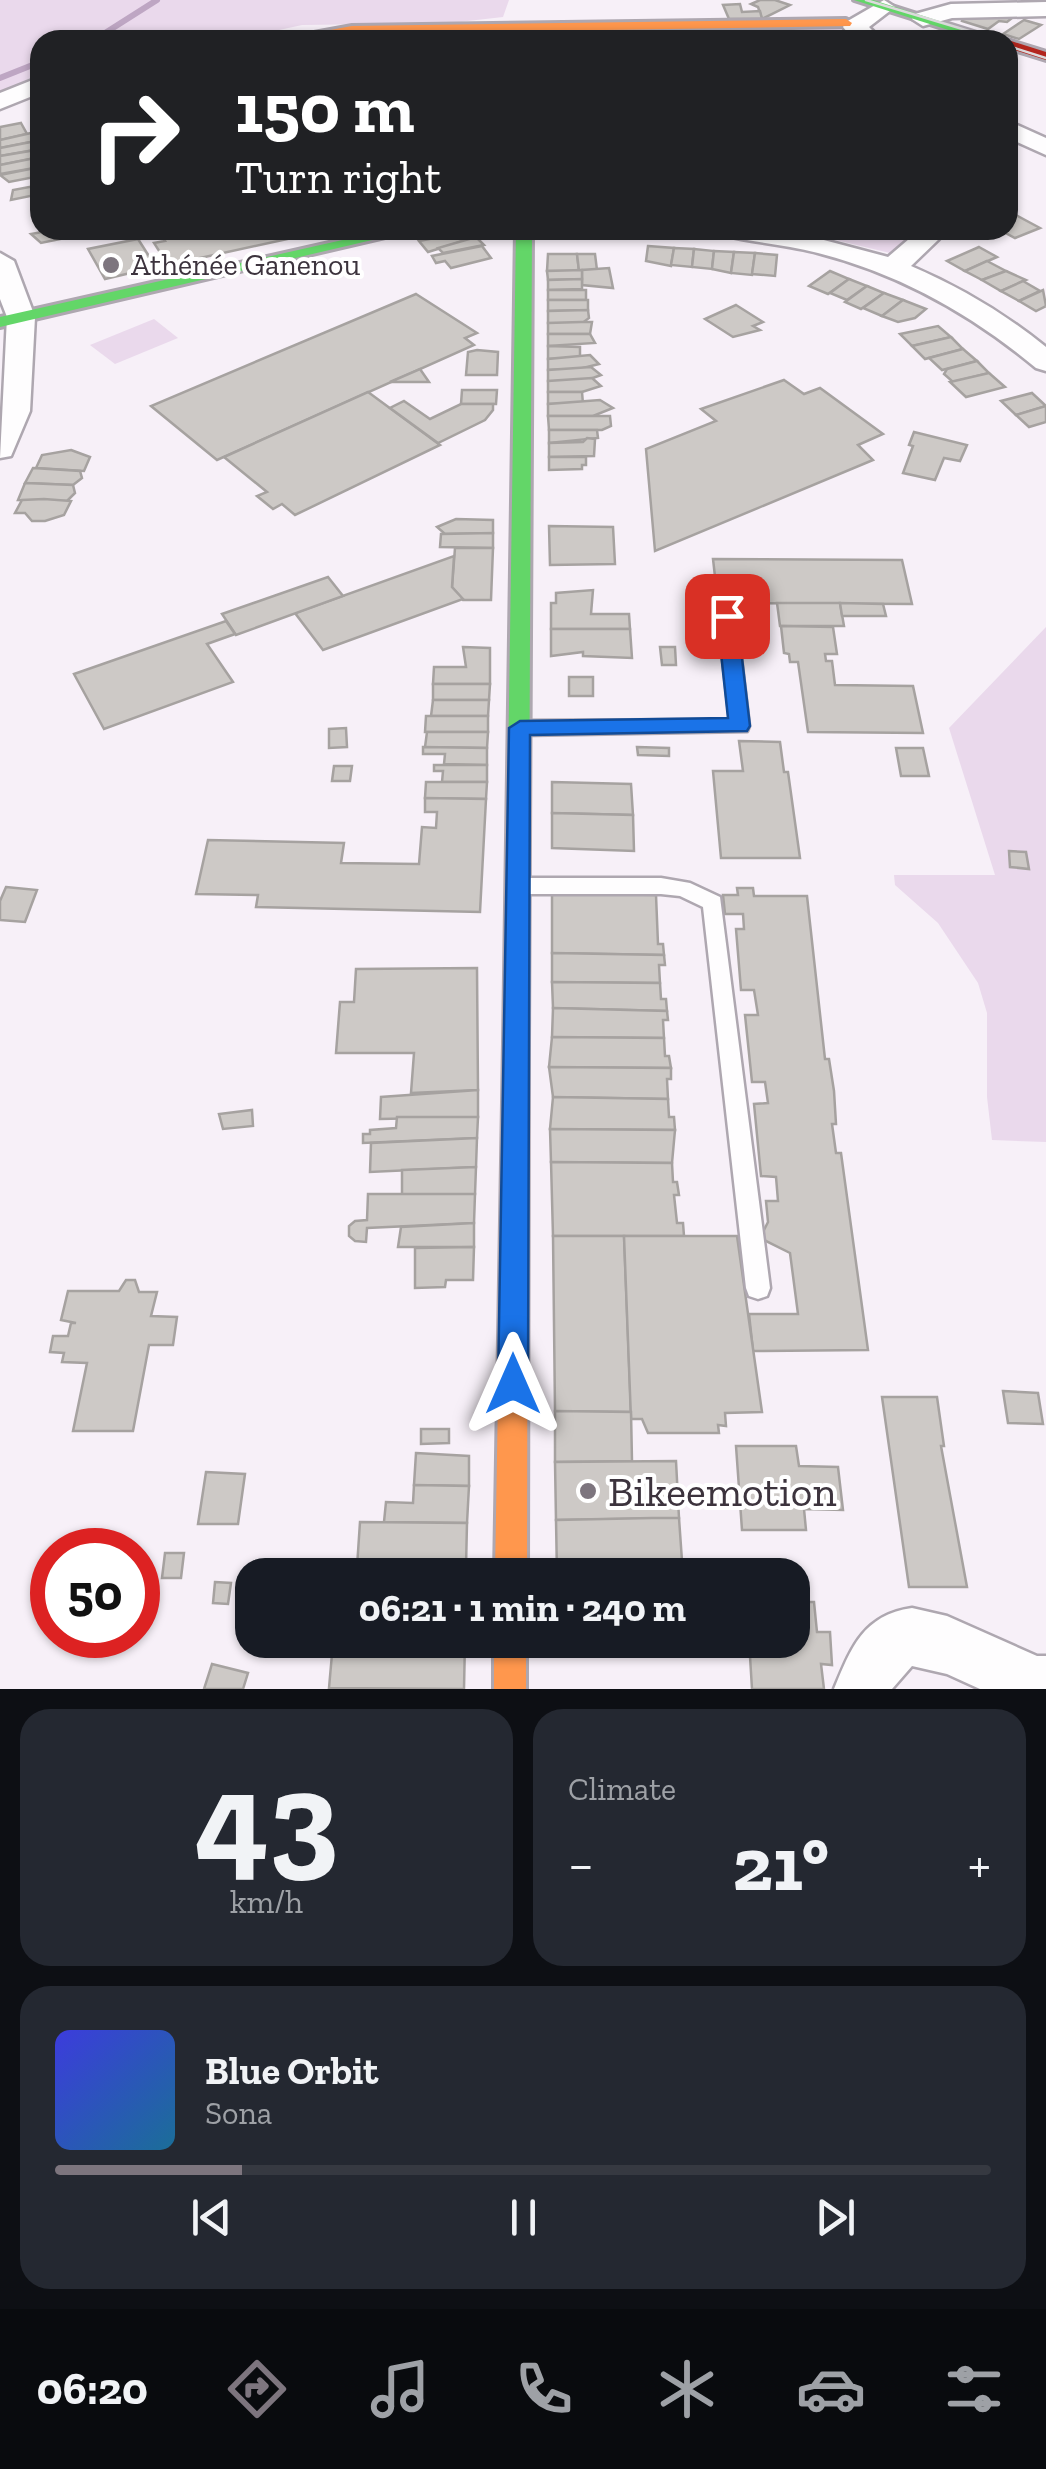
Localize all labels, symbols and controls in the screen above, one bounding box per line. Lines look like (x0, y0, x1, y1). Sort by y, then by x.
text: 150 m (235, 66, 415, 150)
icon: right (70, 70, 200, 200)
text: Turn right (235, 151, 441, 205)
place label: Athénée Ganenou (131, 247, 360, 283)
marker: Athénée Ganenou (100, 254, 122, 276)
pin (685, 574, 770, 659)
icon: arrive (700, 589, 755, 644)
position arrow (461, 1332, 565, 1436)
place label: Bikeemotion (608, 1466, 836, 1517)
marker: Bikeemotion (577, 1480, 599, 1502)
speed limit sign: 50 (30, 1528, 160, 1658)
text: 06:21 · 1 min · 240 m (359, 1585, 686, 1631)
text: 43 (195, 1740, 338, 1896)
text: Climate (568, 1770, 676, 1808)
text: 21° (733, 1819, 829, 1909)
text: − (568, 1831, 594, 1897)
text: + (968, 1831, 991, 1897)
text: km/h (230, 1883, 303, 1921)
text: Blue Orbit (205, 2048, 378, 2094)
text: Sona (205, 2094, 272, 2132)
icon: previous (184, 2190, 239, 2245)
icon: pause (496, 2190, 551, 2245)
icon: next (808, 2190, 863, 2245)
icon: directions (222, 2354, 292, 2424)
icon: music (365, 2354, 435, 2424)
icon: phone (509, 2354, 579, 2424)
icon: climate (652, 2354, 722, 2424)
icon: car (796, 2354, 866, 2424)
icon: filters (939, 2354, 1009, 2424)
text: 06:20 (37, 2362, 148, 2416)

